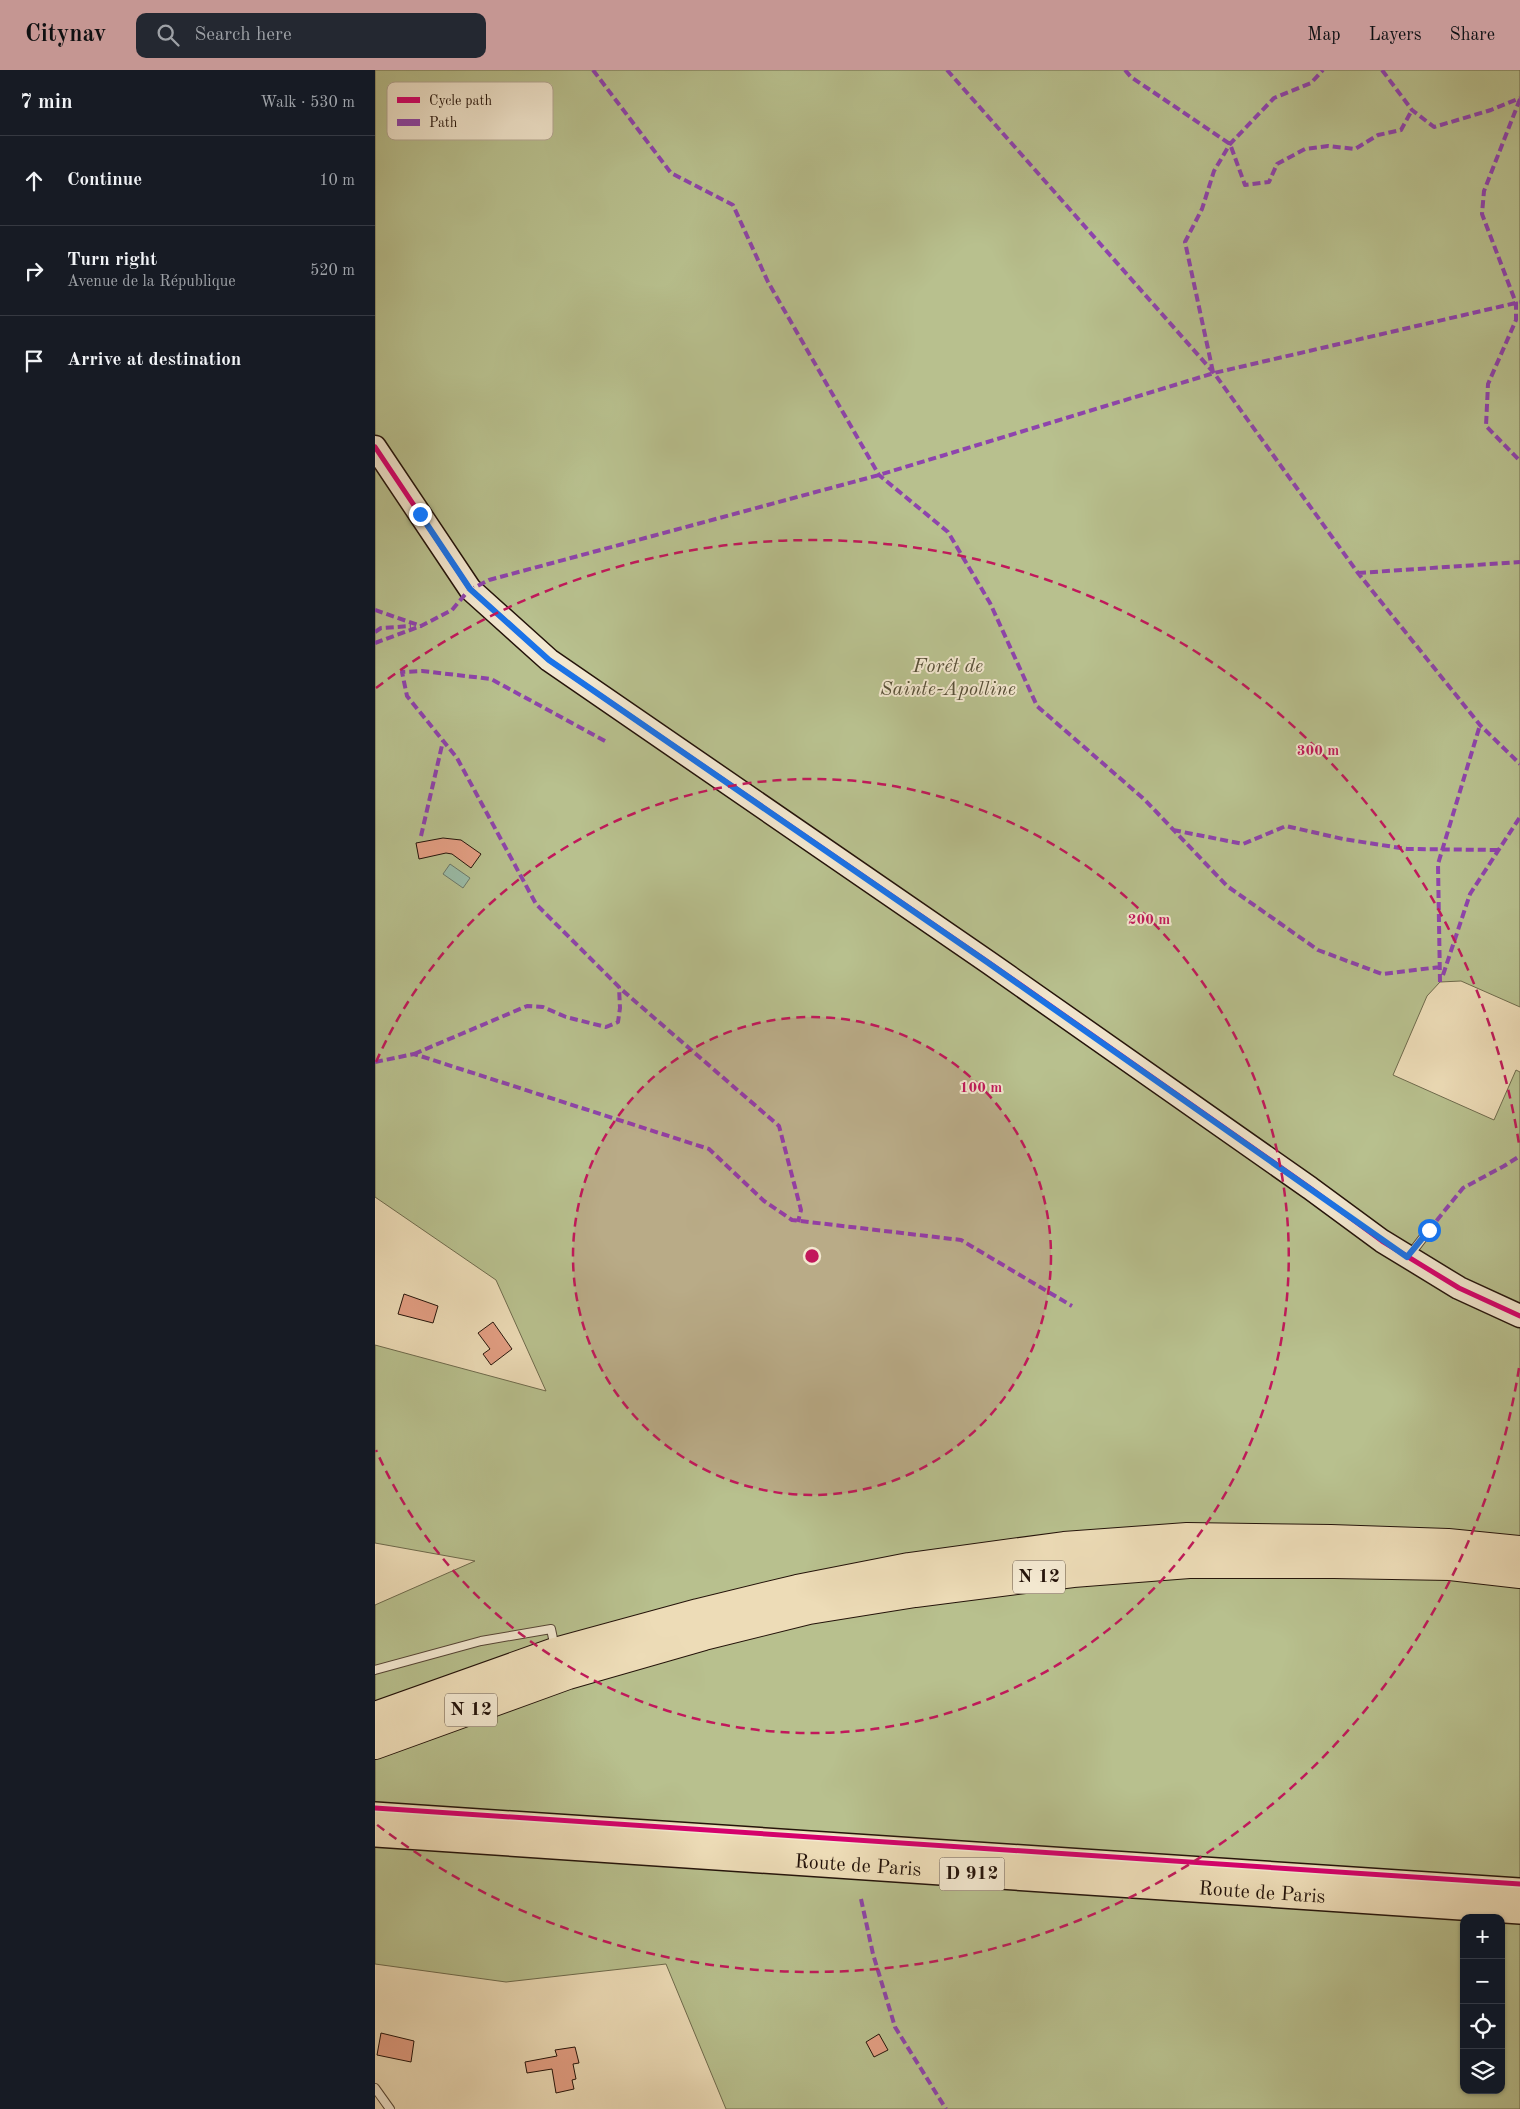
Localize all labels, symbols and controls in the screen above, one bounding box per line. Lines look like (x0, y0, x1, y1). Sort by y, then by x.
search box (136, 13, 486, 58)
icon: search (154, 21, 182, 49)
text: Citynav (25, 23, 106, 47)
text: Search here (194, 26, 292, 45)
text: Map (1307, 26, 1341, 44)
text: Layers (1369, 26, 1421, 44)
text: Share (1449, 26, 1495, 44)
legend (387, 82, 553, 140)
text: 7 min (20, 92, 73, 113)
text: Cycle path (429, 94, 492, 108)
text: Walk · 530 m (260, 95, 355, 111)
text: Path (429, 116, 458, 130)
icon: ahead (20, 167, 48, 195)
text: Continue (67, 171, 142, 190)
text: 10 m (319, 173, 355, 189)
text: Turn right (67, 251, 157, 270)
icon: right (20, 257, 48, 285)
text: 520 m (310, 263, 355, 279)
text: Avenue de la République (67, 274, 236, 290)
icon: arrive (20, 347, 48, 375)
text: Arrive at destination (67, 351, 241, 370)
route end (409, 503, 432, 526)
park label: Forêt de Sainte-Apolline (880, 657, 1016, 700)
text: 300 m (1297, 744, 1339, 759)
text: 200 m (1128, 913, 1170, 928)
text: 100 m (960, 1081, 1002, 1096)
route start (1418, 1219, 1441, 1242)
centre of rings (803, 1247, 821, 1265)
road number: N 12 (1013, 1560, 1065, 1594)
road number: N 12 (445, 1694, 497, 1726)
street label: Route de Paris (794, 1852, 922, 1881)
road number: D 912 (939, 1858, 1005, 1890)
street label: Route de Paris (1198, 1879, 1326, 1908)
map controls (1460, 1914, 1505, 2094)
button: + (1460, 1914, 1505, 1959)
button: − (1460, 1959, 1505, 2004)
button: locate (1460, 2004, 1505, 2049)
button: layers (1460, 2049, 1505, 2094)

